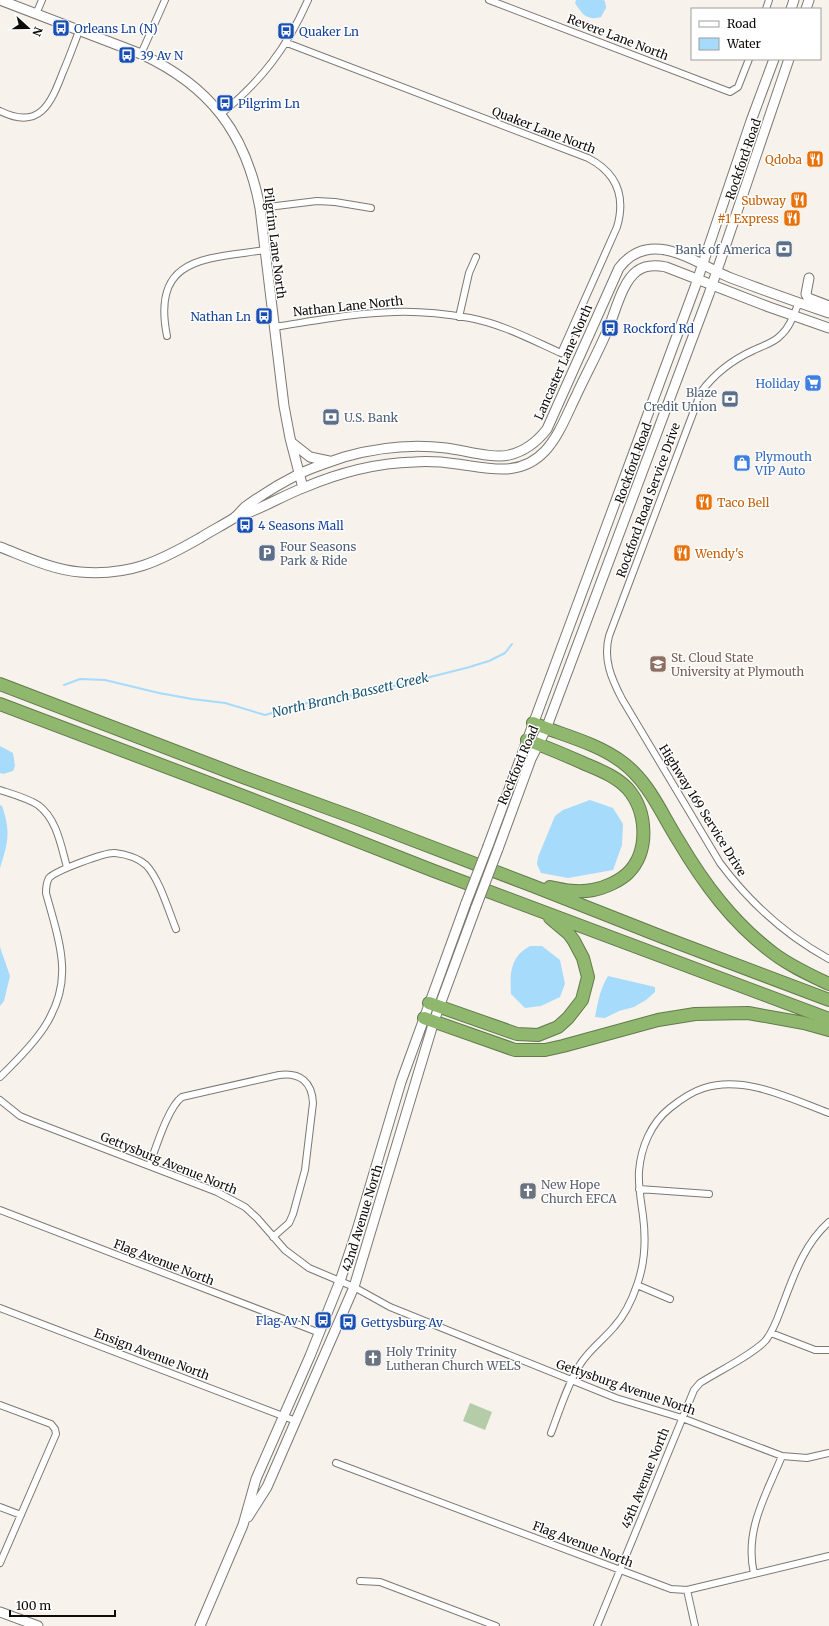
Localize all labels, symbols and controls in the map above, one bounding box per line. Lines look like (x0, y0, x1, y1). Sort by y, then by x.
north arrow (8, 8, 48, 48)
legend (691, 8, 821, 60)
street label: Revere Lane North (565, 11, 671, 63)
text: Road (727, 16, 756, 31)
bus stop icon: Orleans Ln (N) (51, 18, 71, 38)
place label: Orleans Ln (N) (74, 21, 158, 36)
bus stop icon: Quaker Ln (276, 21, 296, 41)
place label: Quaker Ln (299, 24, 359, 39)
text: N (29, 25, 45, 38)
text: Water (726, 36, 762, 51)
bus stop icon: 39 Av N (117, 45, 137, 65)
place label: 39 Av N (140, 48, 184, 63)
bus stop icon: Pilgrim Ln (215, 93, 235, 113)
place label: Pilgrim Ln (238, 96, 300, 111)
street label: Quaker Lane North (490, 103, 598, 157)
street label: Rockford Road (722, 117, 764, 201)
restaurant icon: Qdoba (805, 149, 825, 169)
place label: Qdoba (765, 152, 803, 167)
street label: Pilgrim Lane North (261, 187, 289, 300)
restaurant icon: Subway (789, 190, 809, 210)
place label: Subway (741, 193, 786, 208)
restaurant icon: #1 Express (782, 208, 802, 228)
place label: #1 Express (717, 211, 779, 226)
bank icon: Bank of America (774, 239, 794, 259)
place label: Bank of America (675, 242, 772, 257)
street label: Nathan Lane North (292, 293, 404, 319)
street label: Lancaster Lane North (531, 302, 595, 422)
bus stop icon: Nathan Ln (254, 306, 274, 326)
place label: Nathan Ln (190, 309, 251, 324)
bus stop icon: Rockford Rd (600, 318, 620, 338)
place label: Rockford Rd (623, 321, 694, 336)
supermarket icon: Holiday (803, 373, 823, 393)
place label: Holiday (756, 376, 800, 391)
place label: Blaze Credit Union (644, 385, 717, 414)
bank icon: Blaze Credit Union (720, 389, 740, 409)
bank icon: U.S. Bank (321, 407, 341, 427)
place label: U.S. Bank (344, 410, 399, 425)
street label: Rockford Road (611, 421, 655, 505)
street label: Rockford Road Service Drive (613, 421, 683, 579)
place label: Plymouth VIP Auto (754, 449, 812, 478)
shop icon: Plymouth VIP Auto (732, 453, 752, 473)
restaurant icon: Taco Bell (694, 492, 714, 512)
place label: Taco Bell (717, 495, 770, 510)
bus stop icon: 4 Seasons Mall (235, 515, 255, 535)
place label: 4 Seasons Mall (258, 518, 344, 533)
place label: Four Seasons Park & Ride (280, 539, 356, 568)
parking icon: Four Seasons Park & Ride (257, 543, 277, 563)
restaurant icon: Wendy's (672, 543, 692, 563)
place label: Wendy's (694, 546, 744, 561)
place label: St. Cloud State University at Plymouth (671, 650, 804, 679)
school or university icon: St. Cloud State University at Plymouth (648, 654, 668, 674)
water label: North Branch Bassett Creek (270, 669, 430, 721)
street label: Rockford Road (495, 723, 541, 807)
street label: Highway 169 Service Drive (656, 741, 750, 879)
street label: Gettysburg Avenue North (98, 1129, 240, 1197)
street label: 42nd Avenue North (339, 1163, 385, 1273)
place label: New Hope Church EFCA (541, 1177, 617, 1206)
church icon: New Hope Church EFCA (518, 1181, 538, 1201)
street label: Flag Avenue North (112, 1236, 216, 1288)
bus stop icon: Flag Av N (313, 1310, 333, 1330)
bus stop icon: Gettysburg Av (338, 1312, 358, 1332)
place label: Flag Av N (256, 1313, 311, 1328)
place label: Gettysburg Av (361, 1315, 443, 1330)
street label: Ensign Avenue North (92, 1325, 212, 1383)
place label: Holy Trinity Lutheran Church WELS (386, 1344, 521, 1373)
church icon: Holy Trinity Lutheran Church WELS (363, 1348, 383, 1368)
street label: Gettysburg Avenue North (554, 1356, 698, 1418)
street label: 45th Avenue North (618, 1425, 672, 1531)
street label: Flag Avenue North (531, 1518, 635, 1570)
scale bar (10, 1592, 115, 1618)
text: 100 m (16, 1598, 51, 1613)

